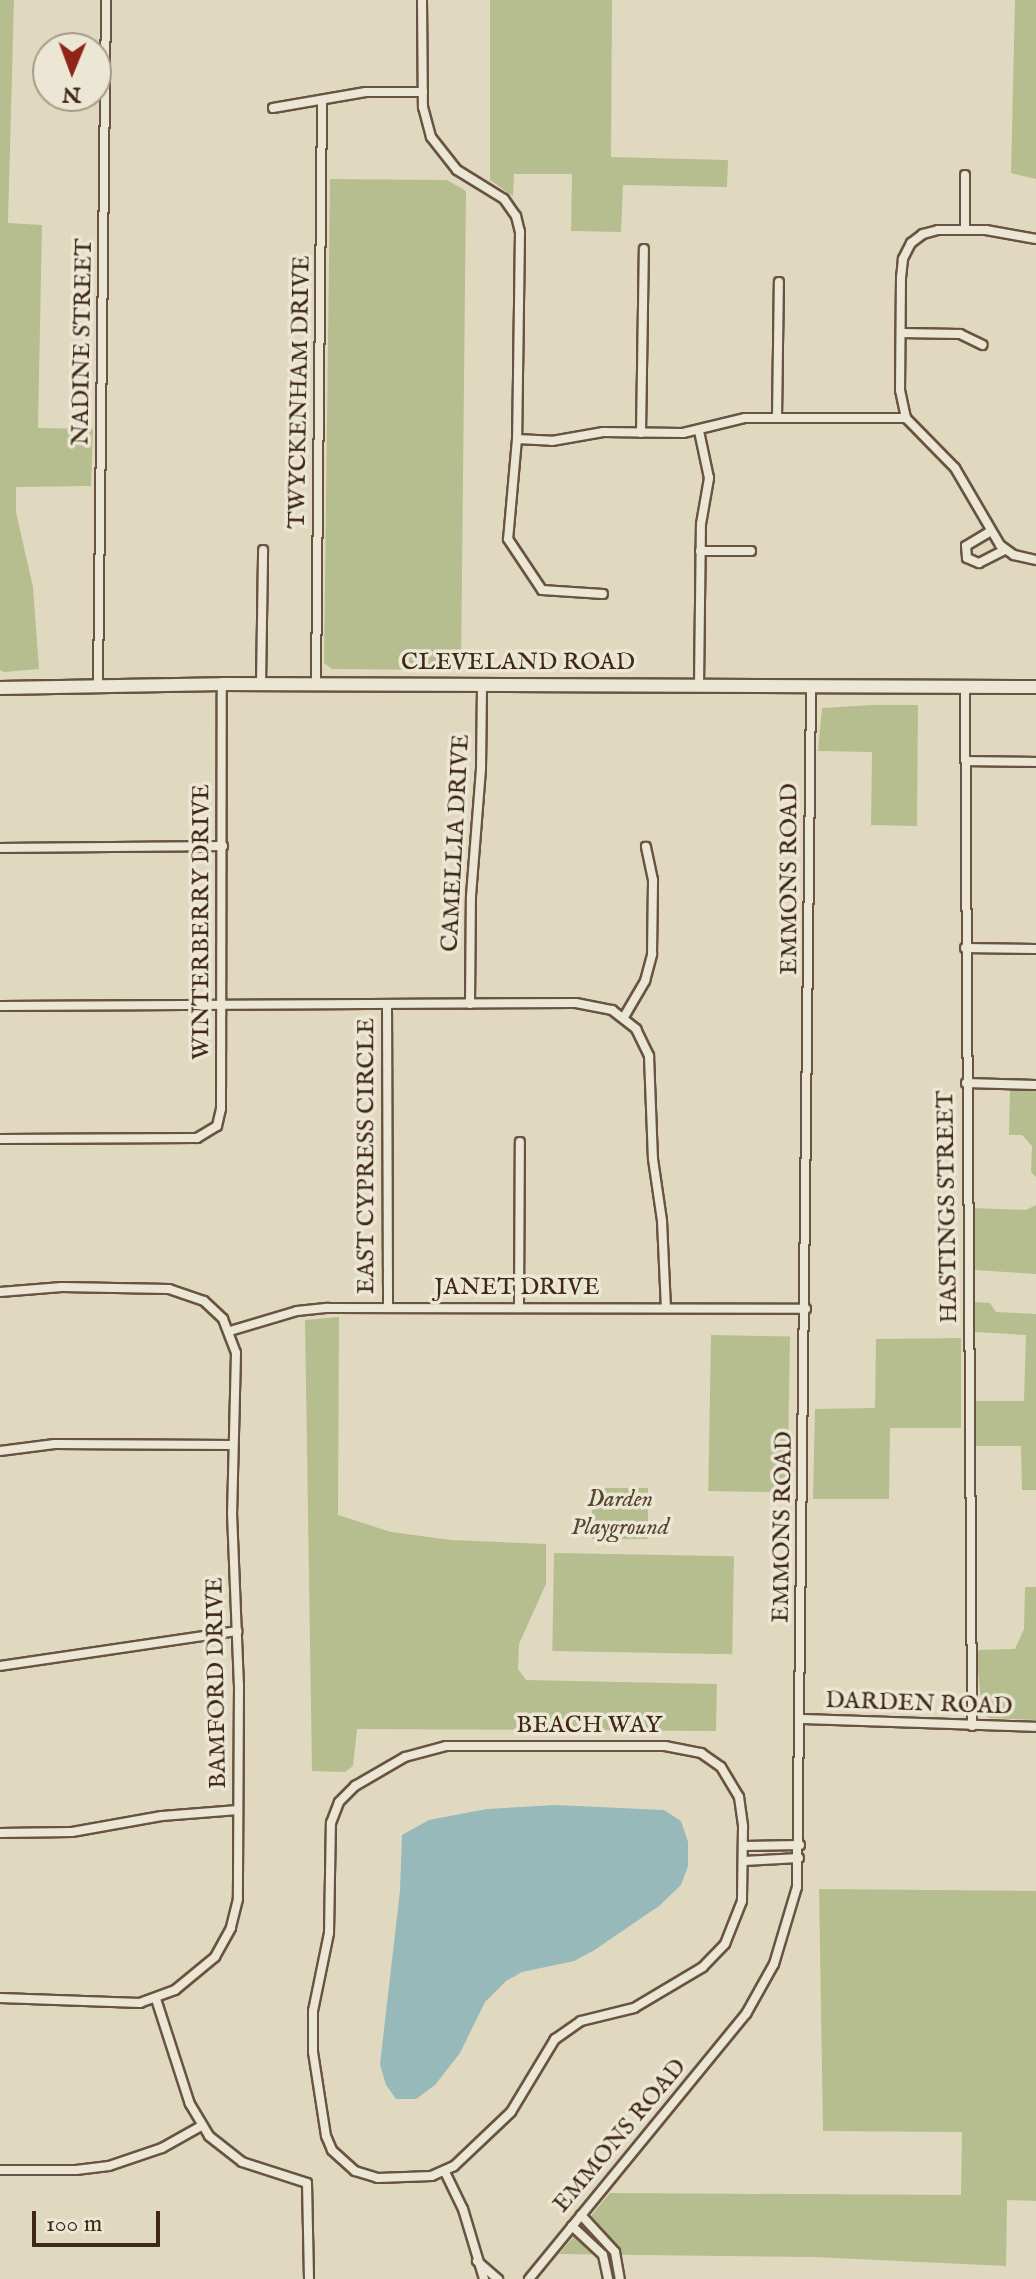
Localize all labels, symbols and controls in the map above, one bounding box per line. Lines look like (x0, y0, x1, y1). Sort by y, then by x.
north arrow (32, 32, 112, 112)
text: N (62, 80, 81, 108)
street label: NADINE STREET (67, 238, 99, 446)
street label: TWYCKENHAM DRIVE (283, 255, 317, 529)
street label: CLEVELAND ROAD (401, 649, 635, 677)
street label: CAMELLIA DRIVE (436, 733, 476, 953)
street label: EMMONS ROAD (776, 783, 804, 975)
street label: WINTERBERRY DRIVE (188, 784, 216, 1060)
street label: EAST CYPRESS CIRCLE (353, 1018, 381, 1294)
street label: HASTINGS STREET (932, 1090, 964, 1324)
street label: JANET DRIVE (434, 1274, 600, 1302)
street label: EMMONS ROAD (767, 1431, 799, 1623)
park label: Darden Playground (571, 1486, 669, 1542)
street label: BAMFORD DRIVE (201, 1577, 233, 1789)
street label: DARDEN ROAD (825, 1686, 1013, 1722)
street label: BEACH WAY (516, 1712, 662, 1740)
street label: EMMONS ROAD (547, 2053, 693, 2219)
scale bar (36, 2195, 164, 2245)
text: 100 m (46, 2209, 102, 2240)

